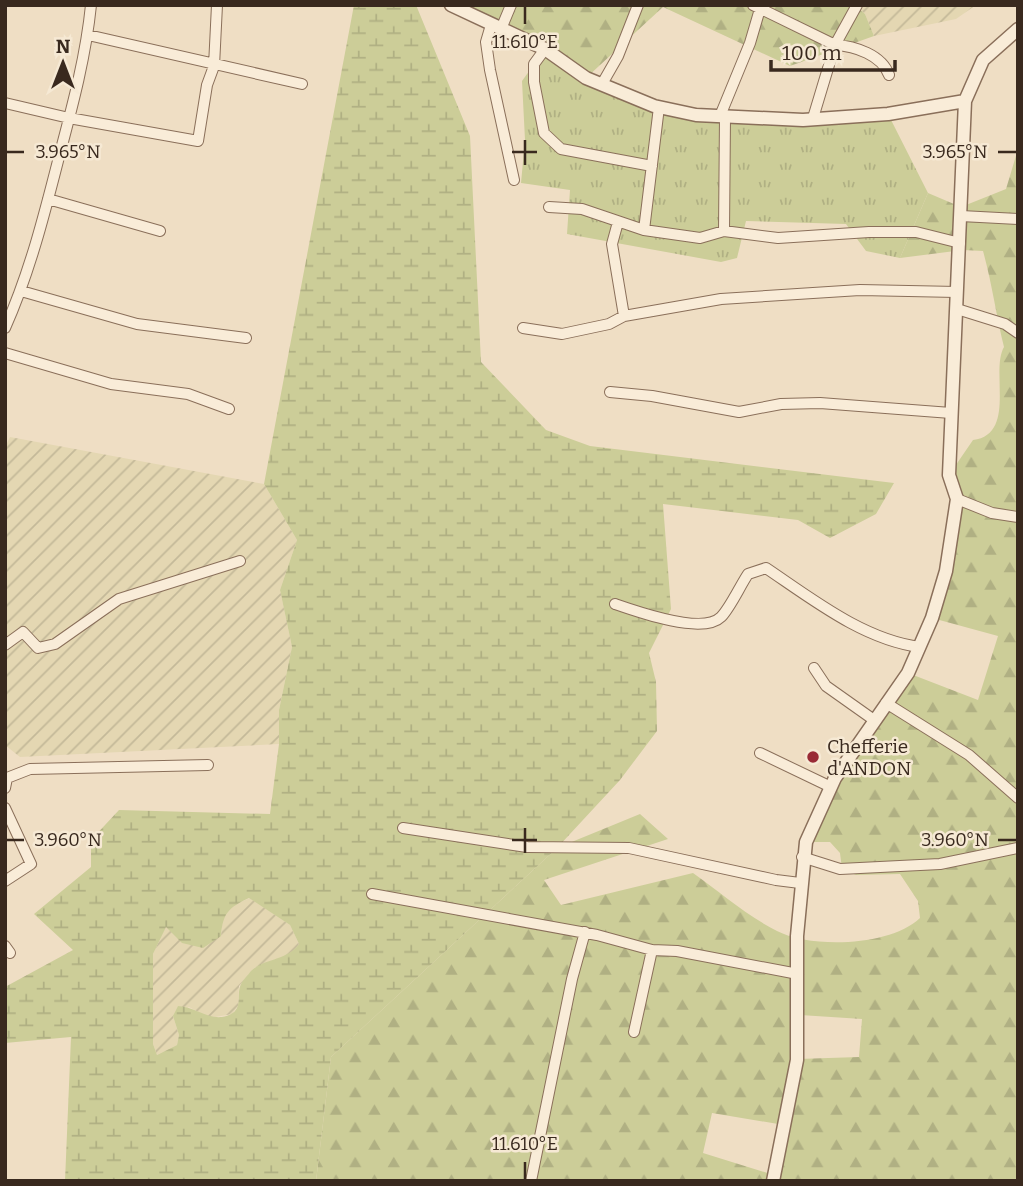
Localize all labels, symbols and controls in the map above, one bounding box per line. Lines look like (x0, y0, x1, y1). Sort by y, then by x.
north arrow (28, 28, 98, 98)
scale bar (771, 28, 895, 72)
text: 11.610°E (492, 31, 558, 53)
text: N (56, 35, 71, 58)
text: 100 m (782, 40, 842, 66)
text: 3.965°N (35, 141, 101, 163)
text: 3.965°N (922, 141, 988, 163)
place label: Chefferie d'ANDON (827, 735, 911, 780)
marker: Chefferie d'ANDON (805, 749, 821, 765)
text: 3.960°N (34, 829, 102, 851)
text: 3.960°N (921, 829, 989, 851)
text: 11.610°E (492, 1133, 558, 1155)

